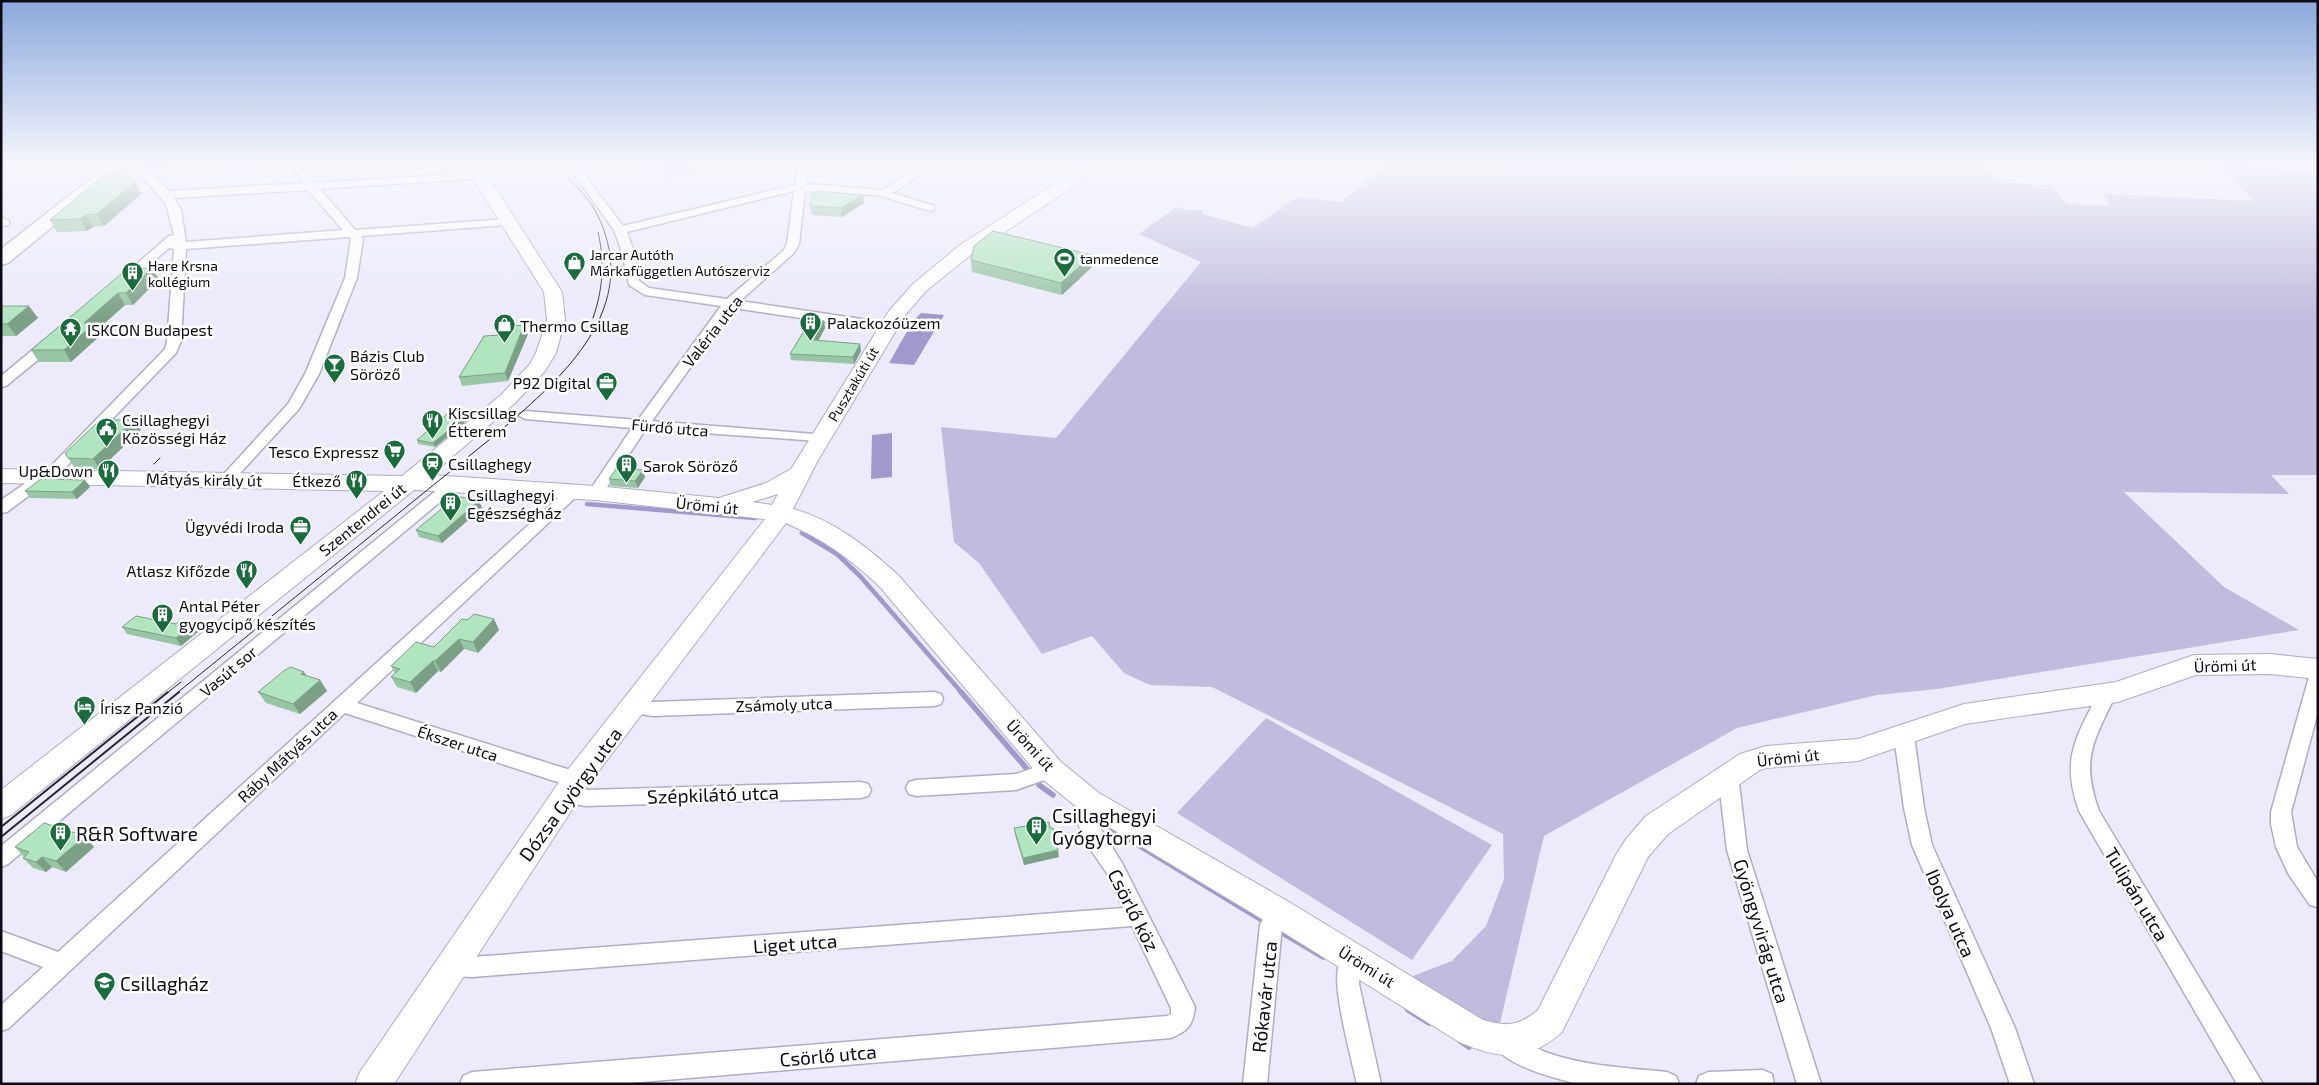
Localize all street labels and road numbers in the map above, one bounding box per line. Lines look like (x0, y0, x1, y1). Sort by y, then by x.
street label: Valéria utca (678, 291, 746, 371)
street label: Pusztakúti út (824, 344, 882, 424)
street label: Fürdő utca (631, 414, 709, 440)
street label: Mátyás király út (146, 468, 262, 490)
street label: Szentendrei út (315, 478, 409, 560)
street label: Ürömi út (675, 492, 739, 518)
street label: Vasút sor (196, 641, 261, 700)
street label: Ürömi út (2193, 654, 2257, 676)
street label: Zsámoly utca (735, 693, 833, 715)
street label: Ráby Mátyás utca (233, 704, 341, 806)
street label: Ürömi út (1003, 715, 1059, 775)
street label: Ékszer utca (415, 721, 501, 765)
street label: Dózsa György utca (514, 723, 626, 865)
street label: Ürömi út (1756, 744, 1820, 770)
street label: Szépkilátó utca (647, 780, 779, 808)
street label: Tulipán utca (2100, 843, 2174, 945)
street label: Gyöngyvirág utca (1729, 856, 1795, 1006)
street label: Csörlő köz (1103, 865, 1165, 955)
street label: Ibolya utca (1921, 865, 1981, 961)
street label: Liget utca (752, 929, 838, 957)
street label: Rókavár utca (1247, 940, 1281, 1054)
street label: Ürömi út (1335, 941, 1399, 991)
street label: Csörlő utca (779, 1039, 877, 1071)

